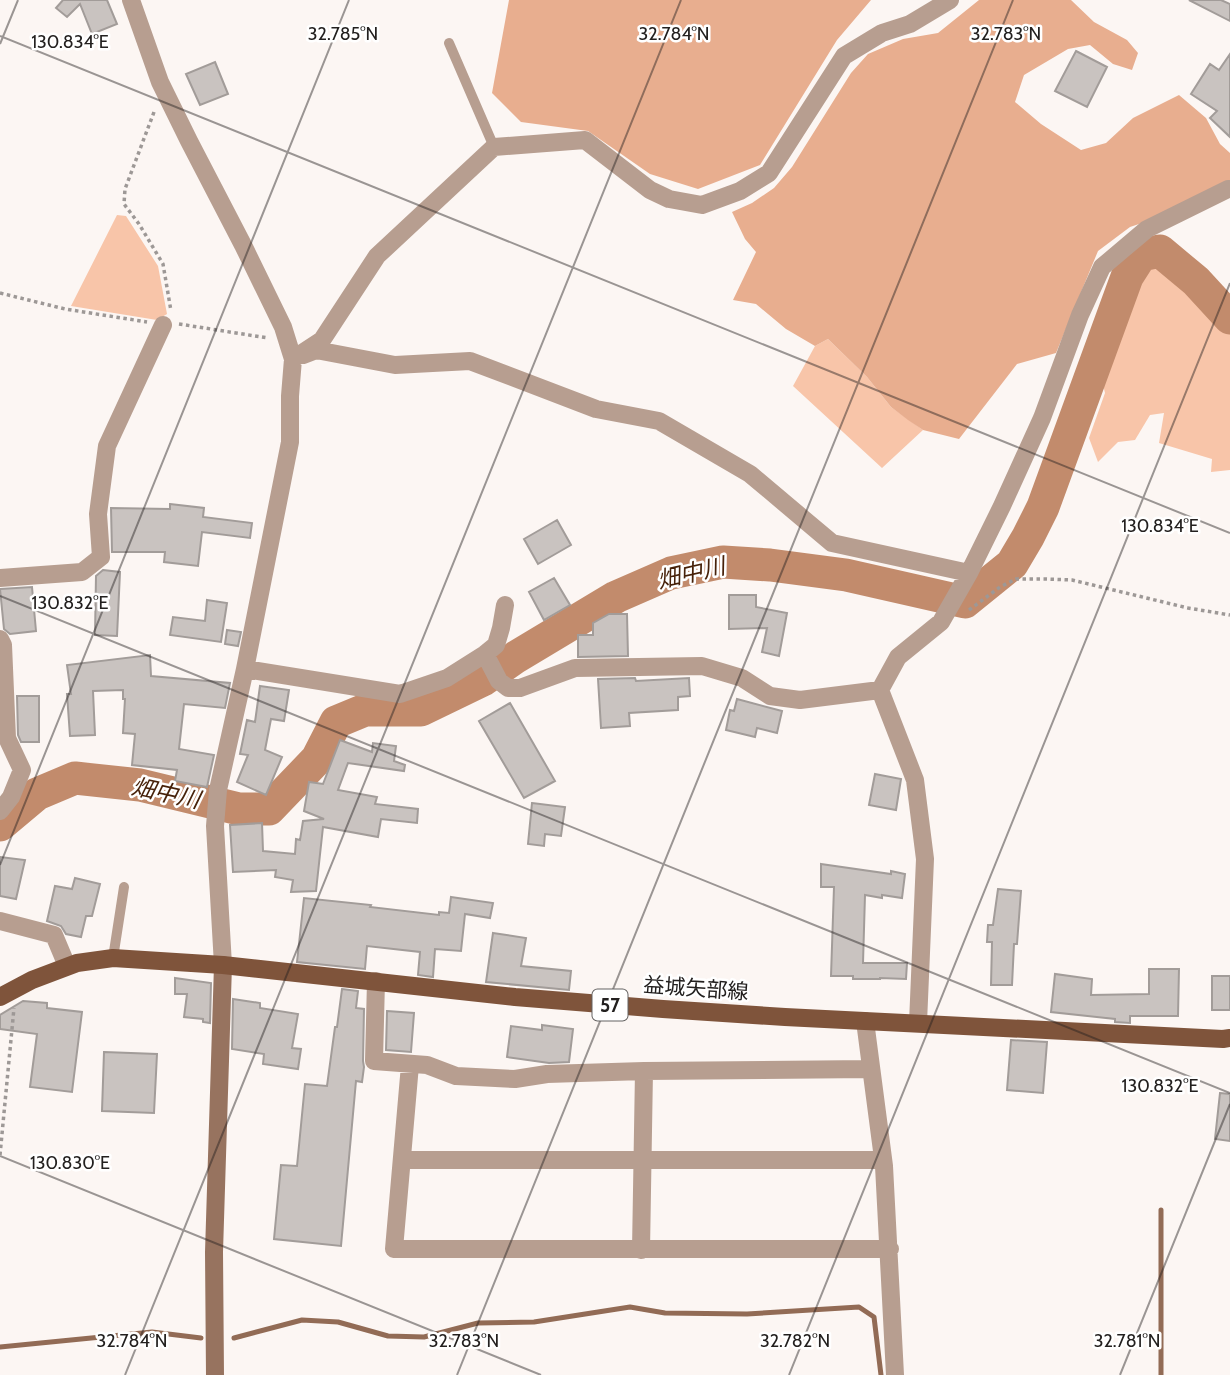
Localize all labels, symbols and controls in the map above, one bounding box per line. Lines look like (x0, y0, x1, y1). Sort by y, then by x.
text: 32.785°N (308, 23, 378, 45)
text: 32.784°N (639, 23, 710, 45)
text: 32.783°N (971, 23, 1041, 45)
text: 130.834°E (31, 31, 109, 53)
text: 130.834°E (1121, 515, 1199, 537)
water label: 畑中川 (654, 551, 731, 594)
text: 130.832°E (32, 592, 108, 614)
water label: 畑中川 (129, 772, 206, 814)
street label: 益城矢部線 (643, 972, 749, 1004)
road number: 57 (592, 990, 628, 1021)
text: 130.832°E (1122, 1075, 1198, 1097)
text: 130.830°E (30, 1152, 110, 1174)
text: 32.784°N (97, 1330, 168, 1352)
text: 32.783°N (429, 1330, 499, 1352)
text: 32.782°N (760, 1330, 830, 1352)
text: 32.781°N (1094, 1330, 1160, 1352)

